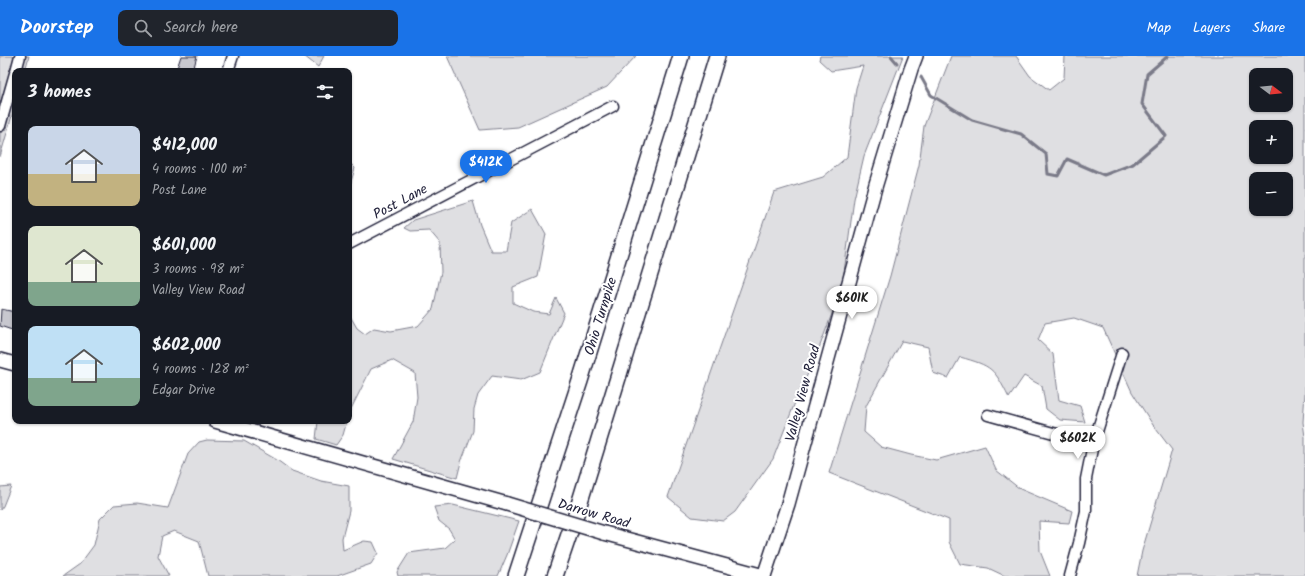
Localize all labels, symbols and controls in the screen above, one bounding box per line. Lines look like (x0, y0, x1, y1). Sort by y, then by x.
search box (118, 10, 398, 46)
text: Doorstep (20, 13, 94, 43)
text: Search here (164, 16, 238, 40)
icon: search (132, 17, 154, 39)
text: Map (1147, 17, 1171, 39)
text: Layers (1193, 17, 1231, 39)
text: Share (1253, 17, 1285, 39)
north arrow (1249, 68, 1293, 112)
map controls (1249, 68, 1293, 216)
text: 3 homes (28, 79, 91, 106)
icon: filters (314, 81, 336, 103)
button: + (1249, 120, 1293, 164)
text: $412,000 (152, 132, 217, 159)
icon: home (60, 142, 108, 190)
pin: $412K (458, 150, 514, 184)
text: $412K (469, 152, 503, 173)
text: 4 rooms · 100 m² (152, 159, 247, 180)
button: − (1249, 172, 1293, 216)
street label: Post Lane (369, 178, 432, 225)
text: Post Lane (152, 180, 207, 201)
text: $601,000 (152, 232, 216, 259)
icon: home (60, 242, 108, 290)
text: 3 rooms · 98 m² (152, 259, 244, 280)
street label: Ohio Turnpike (579, 274, 623, 358)
text: Valley View Road (152, 280, 244, 301)
pin: $601K (824, 286, 880, 320)
text: $601K (835, 288, 869, 309)
text: $602,000 (152, 332, 221, 359)
street label: Valley View Road (779, 341, 827, 444)
icon: home (60, 342, 108, 390)
text: 4 rooms · 128 m² (152, 359, 249, 380)
text: Edgar Drive (152, 380, 215, 401)
pin: $602K (1050, 426, 1106, 460)
text: $602K (1060, 428, 1096, 449)
street label: Darrow Road (555, 493, 633, 535)

